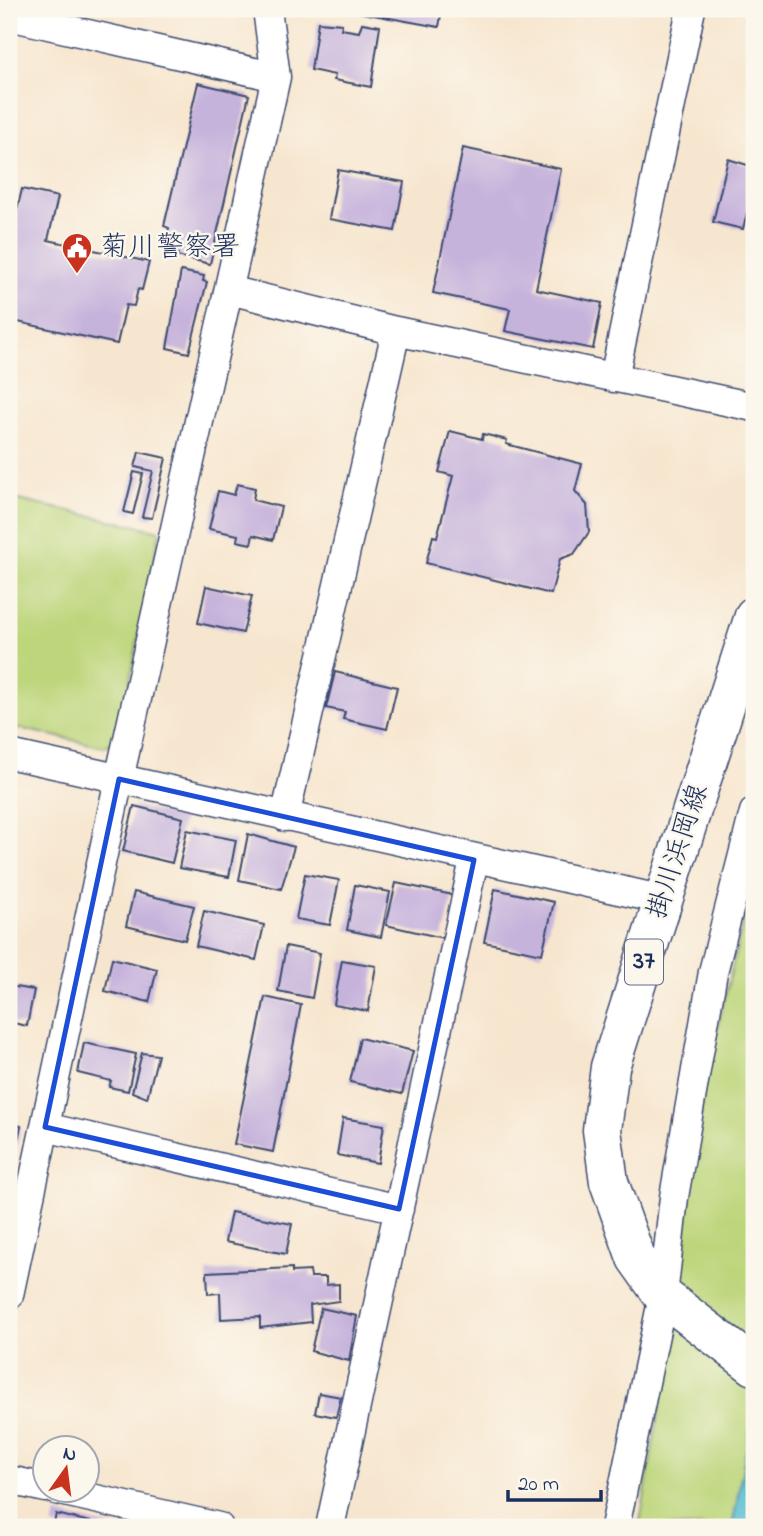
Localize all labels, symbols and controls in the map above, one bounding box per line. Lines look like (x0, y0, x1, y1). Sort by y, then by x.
place label: 菊川警察署 (100, 228, 240, 269)
public building icon: 菊川警察署 (60, 231, 94, 275)
street label: 掛川浜岡線 (638, 779, 720, 925)
road number: 37 (625, 939, 663, 984)
north arrow (32, 1434, 102, 1504)
text: N (60, 1440, 79, 1470)
scale bar (508, 1459, 600, 1503)
text: 20 m (518, 1470, 559, 1500)

